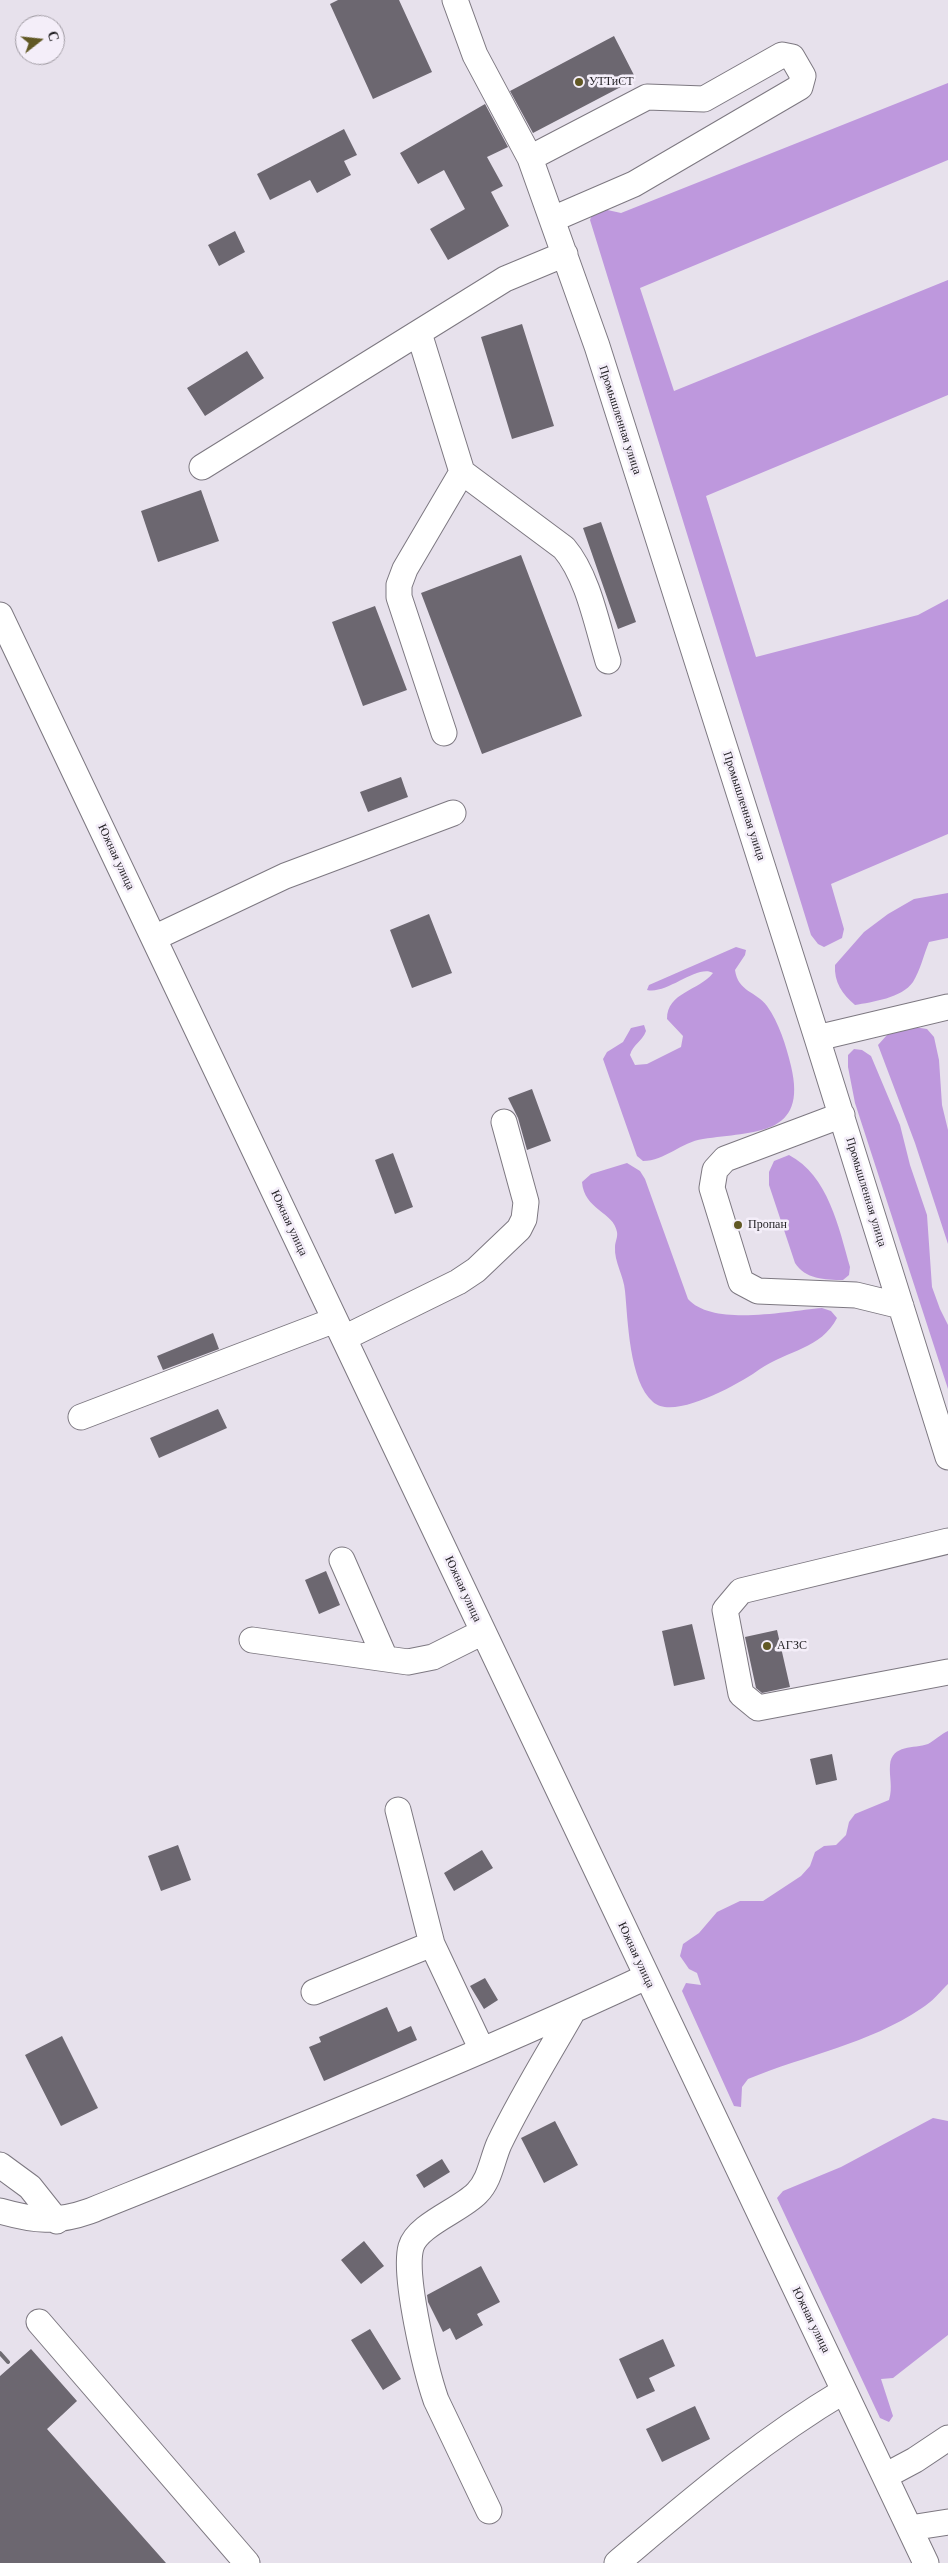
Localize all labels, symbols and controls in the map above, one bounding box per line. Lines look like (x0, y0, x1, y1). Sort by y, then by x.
north arrow (15, 15, 65, 65)
text: С (43, 29, 64, 43)
place label: УТТиСТ (589, 75, 634, 89)
marker: УТТиСТ (573, 76, 585, 88)
street label: Промышленная улица (596, 364, 644, 476)
street label: Промышленная улица (720, 750, 768, 862)
street label: Южная улица (94, 822, 138, 892)
street label: Промышленная улица (843, 1136, 889, 1248)
street label: Южная улица (267, 1188, 311, 1258)
place label: Пропан (748, 1218, 787, 1232)
marker: Пропан (732, 1219, 744, 1231)
street label: Южная улица (441, 1554, 485, 1624)
place label: АГЗС (777, 1639, 807, 1653)
marker: АГЗС (761, 1640, 773, 1652)
street label: Южная улица (614, 1920, 658, 1990)
street label: Южная улица (789, 2285, 833, 2355)

